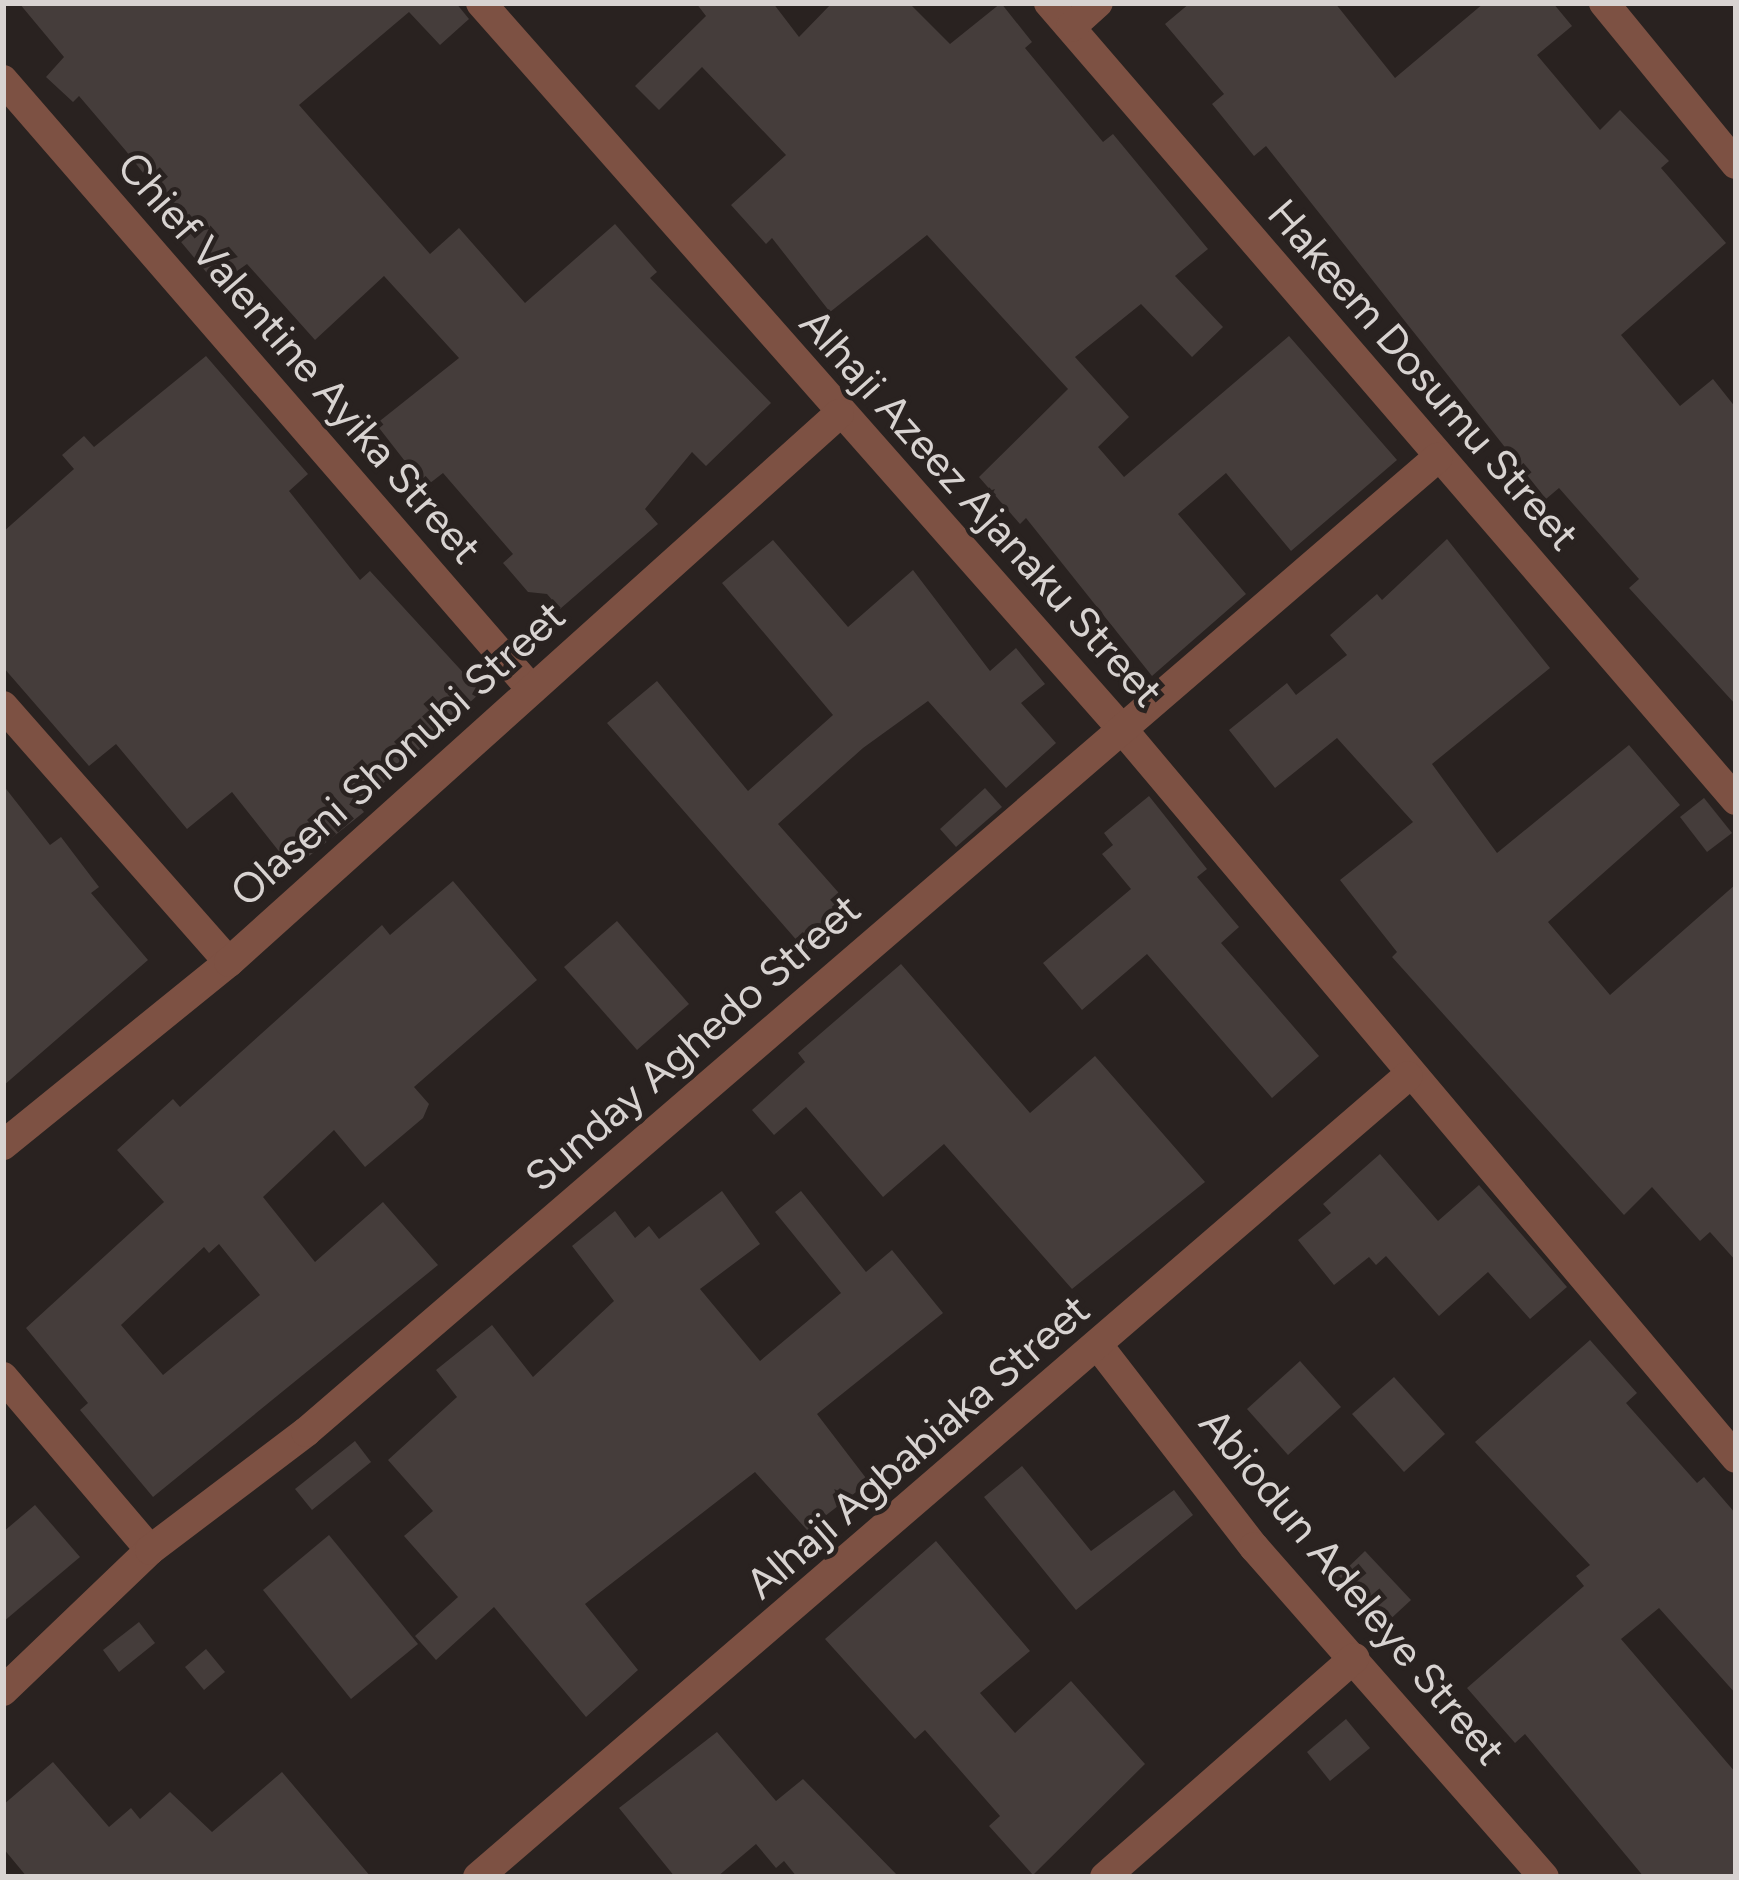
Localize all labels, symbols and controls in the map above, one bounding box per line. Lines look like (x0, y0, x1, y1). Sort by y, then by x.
street label: Chief Valentine Ayika Street (107, 142, 491, 574)
street label: Hakeem Dosumu Street (1257, 189, 1589, 561)
street label: Alhaji Azeez Ajanaku Street (789, 299, 1173, 717)
street label: Olaseni Shonubi Street (221, 591, 575, 917)
street label: Sunday Aghedo Street (515, 884, 871, 1202)
street label: Alhaji Agbabiaka Street (736, 1284, 1100, 1610)
street label: Abiodun Adeleye Street (1188, 1399, 1516, 1775)

